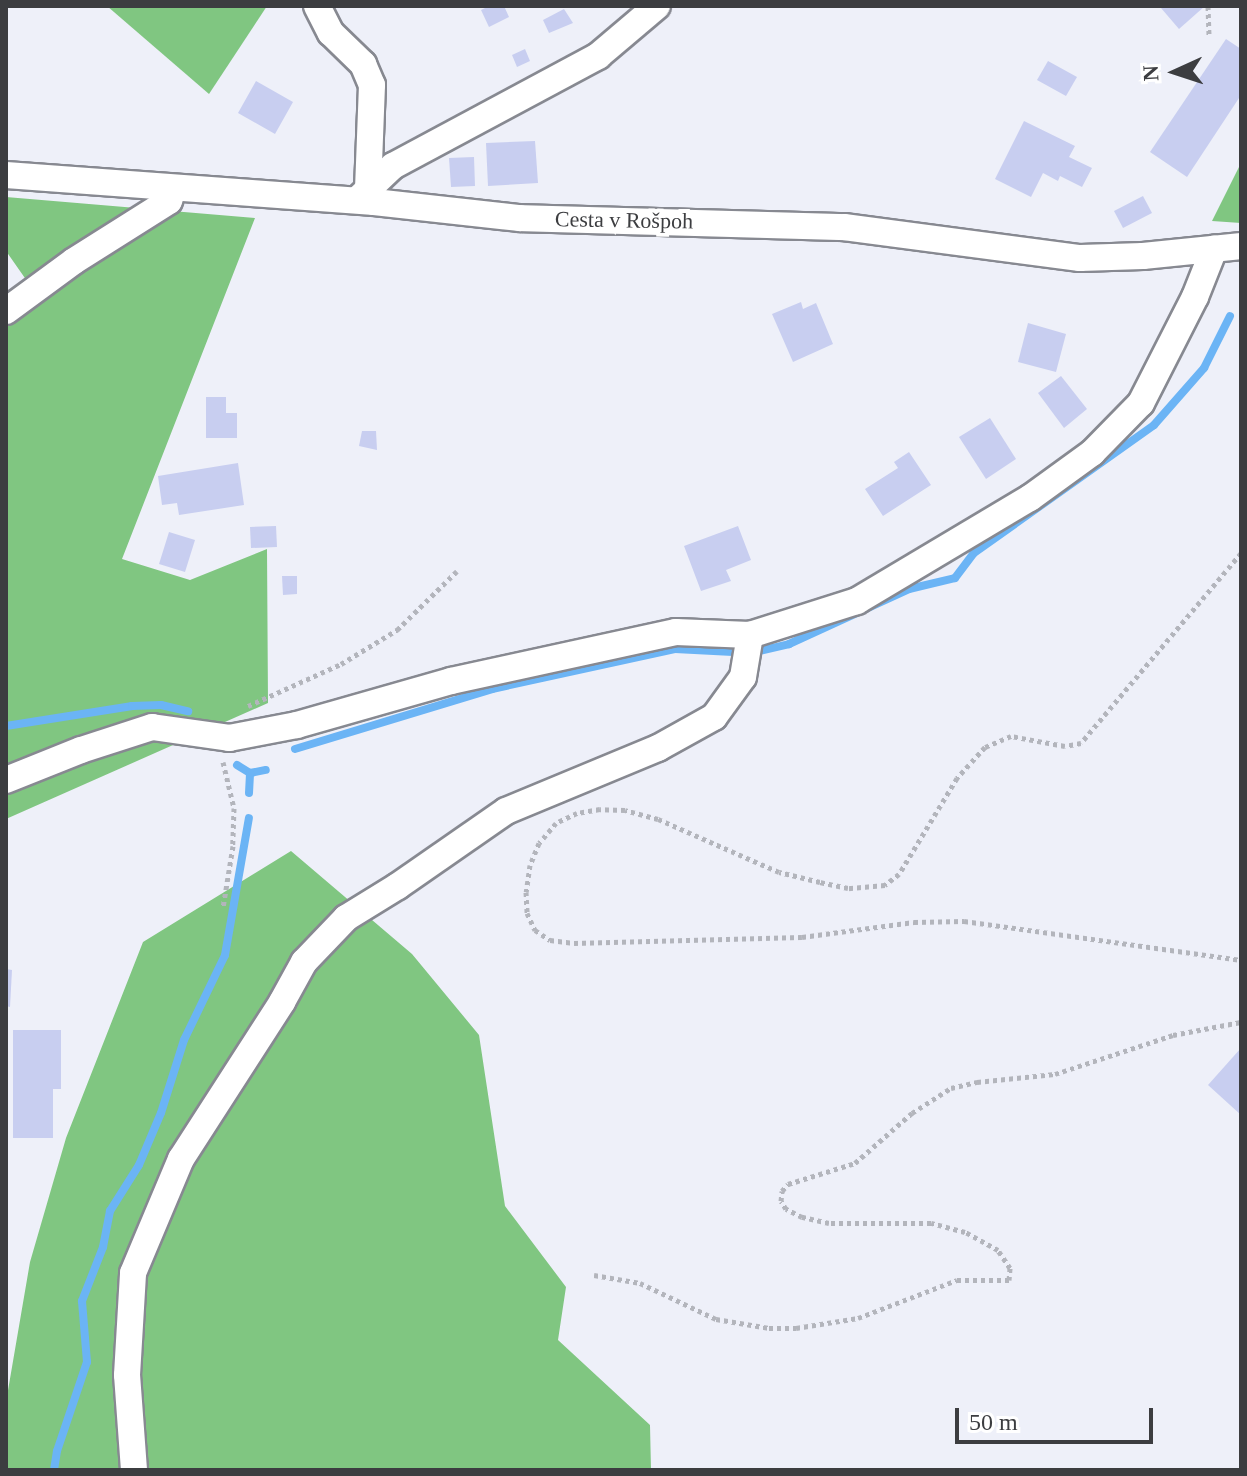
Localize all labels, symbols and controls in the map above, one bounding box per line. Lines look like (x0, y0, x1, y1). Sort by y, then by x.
north arrow (1135, 32, 1215, 112)
text: N (1138, 65, 1163, 82)
street label: Cesta v Rošpoh (555, 206, 693, 234)
scale bar (959, 1392, 1157, 1442)
text: 50 m (969, 1409, 1018, 1435)

